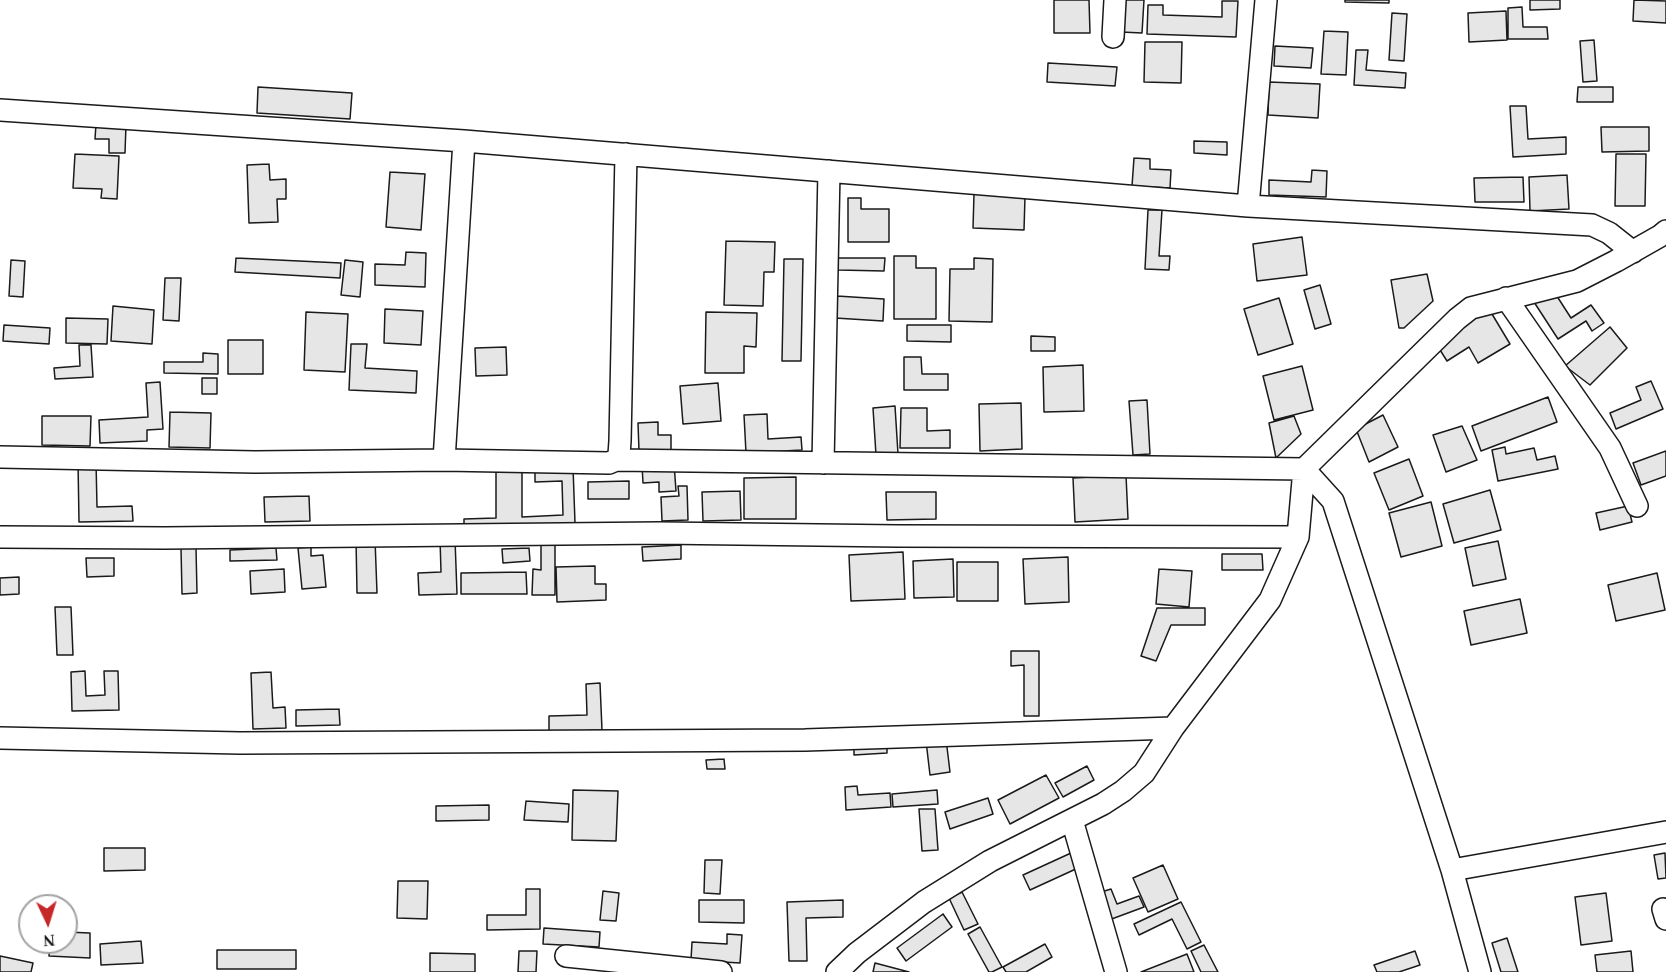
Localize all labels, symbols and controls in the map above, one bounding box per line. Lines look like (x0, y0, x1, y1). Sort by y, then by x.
north arrow (18, 894, 78, 954)
text: N (43, 932, 56, 949)

